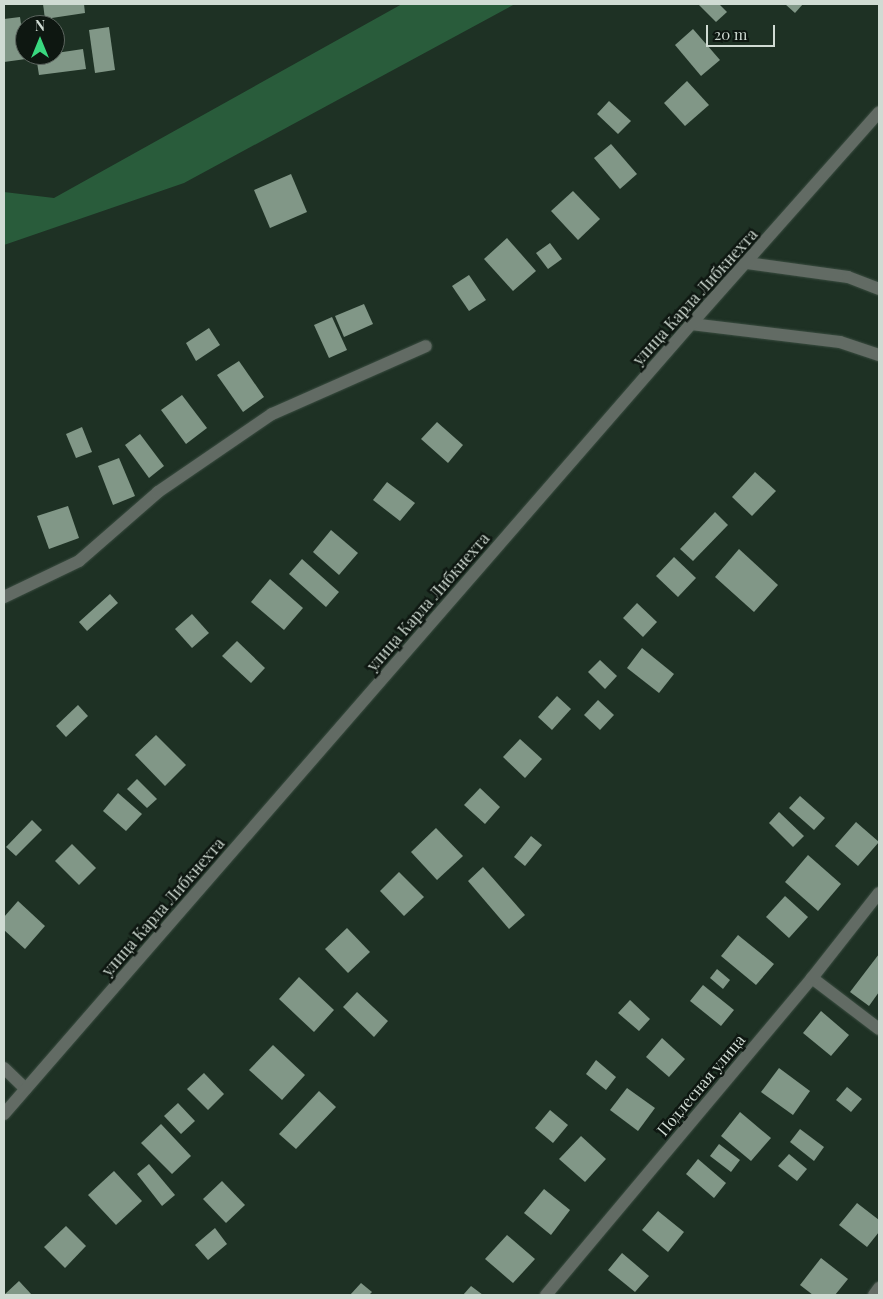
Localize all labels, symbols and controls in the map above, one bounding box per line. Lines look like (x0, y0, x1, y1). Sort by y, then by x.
north arrow (15, 15, 65, 65)
scale bar (708, 15, 777, 47)
text: N (35, 16, 45, 35)
text: 20 m (714, 24, 747, 44)
street label: улица Карла Либкнехта (629, 225, 761, 369)
street label: улица Карла Либкнехта (363, 529, 493, 675)
street label: улица Карла Либкнехта (98, 834, 228, 980)
street label: Подлесная улица (653, 1030, 749, 1140)

